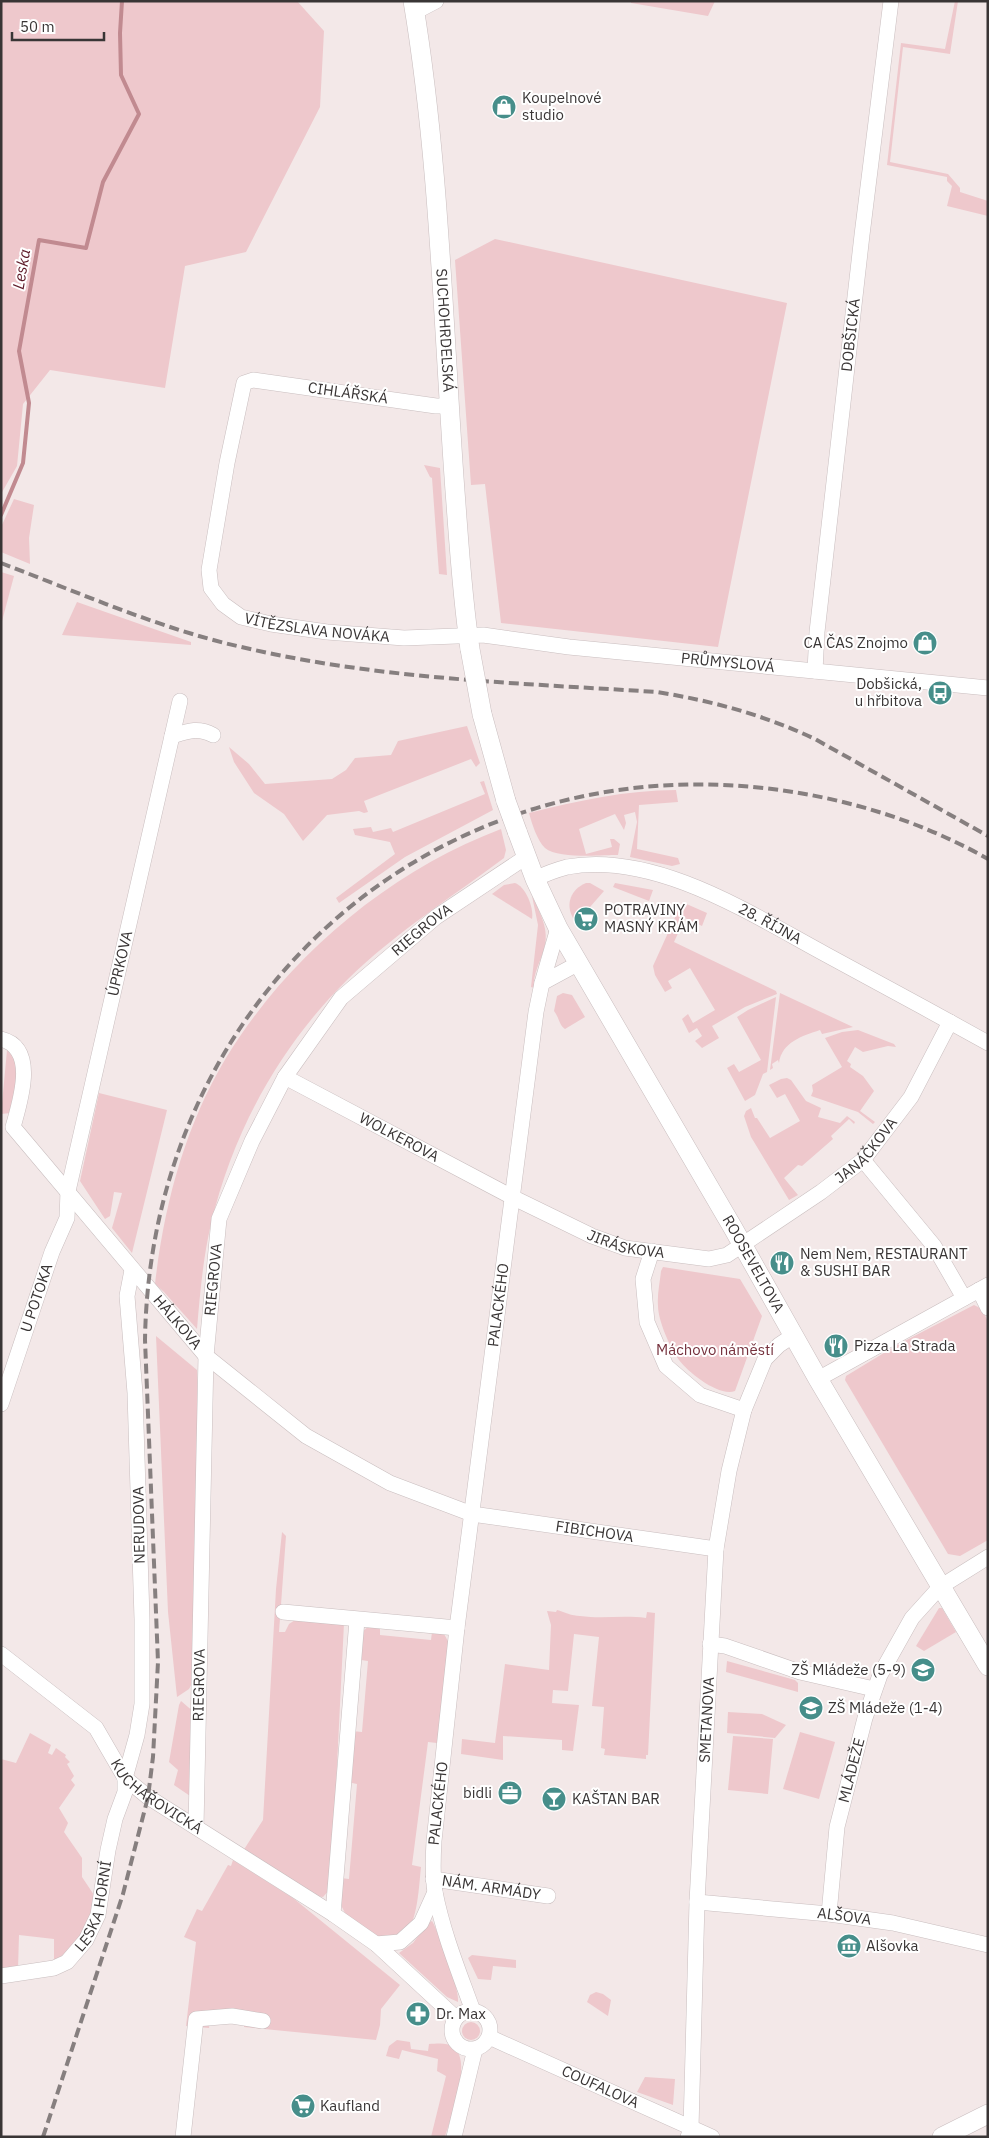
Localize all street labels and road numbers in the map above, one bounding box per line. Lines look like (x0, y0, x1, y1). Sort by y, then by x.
street label: SUCHOHRDELSKÁ (432, 268, 459, 393)
street label: DOBŠICKÁ (837, 297, 864, 373)
street label: CIHLÁŘSKÁ (307, 377, 390, 408)
street label: VÍTĚZSLAVA NOVÁKA (243, 608, 391, 646)
street label: PRŮMYSLOVÁ (680, 648, 776, 676)
street label: 28. ŘÍJNA (735, 898, 805, 948)
street label: RIEGROVA (387, 899, 456, 960)
street label: ÚPRKOVA (103, 928, 136, 998)
street label: WOLKEROVA (356, 1108, 443, 1166)
street label: JANÁČKOVA (831, 1113, 901, 1187)
street label: ROOSEVELTOVA (719, 1211, 789, 1316)
street label: JIRÁSKOVA (584, 1225, 666, 1262)
street label: RIEGROVA (200, 1242, 226, 1317)
street label: U POTOKA (16, 1261, 57, 1334)
street label: PALACKÉHO (483, 1262, 513, 1348)
street label: HÁLKOVA (150, 1291, 207, 1353)
street label: NERUDOVA (128, 1486, 149, 1564)
street label: FIBICHOVA (554, 1516, 635, 1546)
street label: RIEGROVA (188, 1648, 209, 1722)
street label: SMETANOVA (695, 1676, 718, 1763)
street label: MLÁDEŽE (834, 1736, 869, 1804)
street label: KUCHAŘOVICKÁ (107, 1755, 206, 1838)
street label: PALACKÉHO (424, 1761, 452, 1846)
street label: LESKA HORNÍ (70, 1859, 115, 1955)
street label: NÁM. ARMÁDY (441, 1870, 542, 1904)
street label: ALŠOVA (816, 1903, 873, 1929)
street label: COUFALOVA (559, 2061, 643, 2112)

